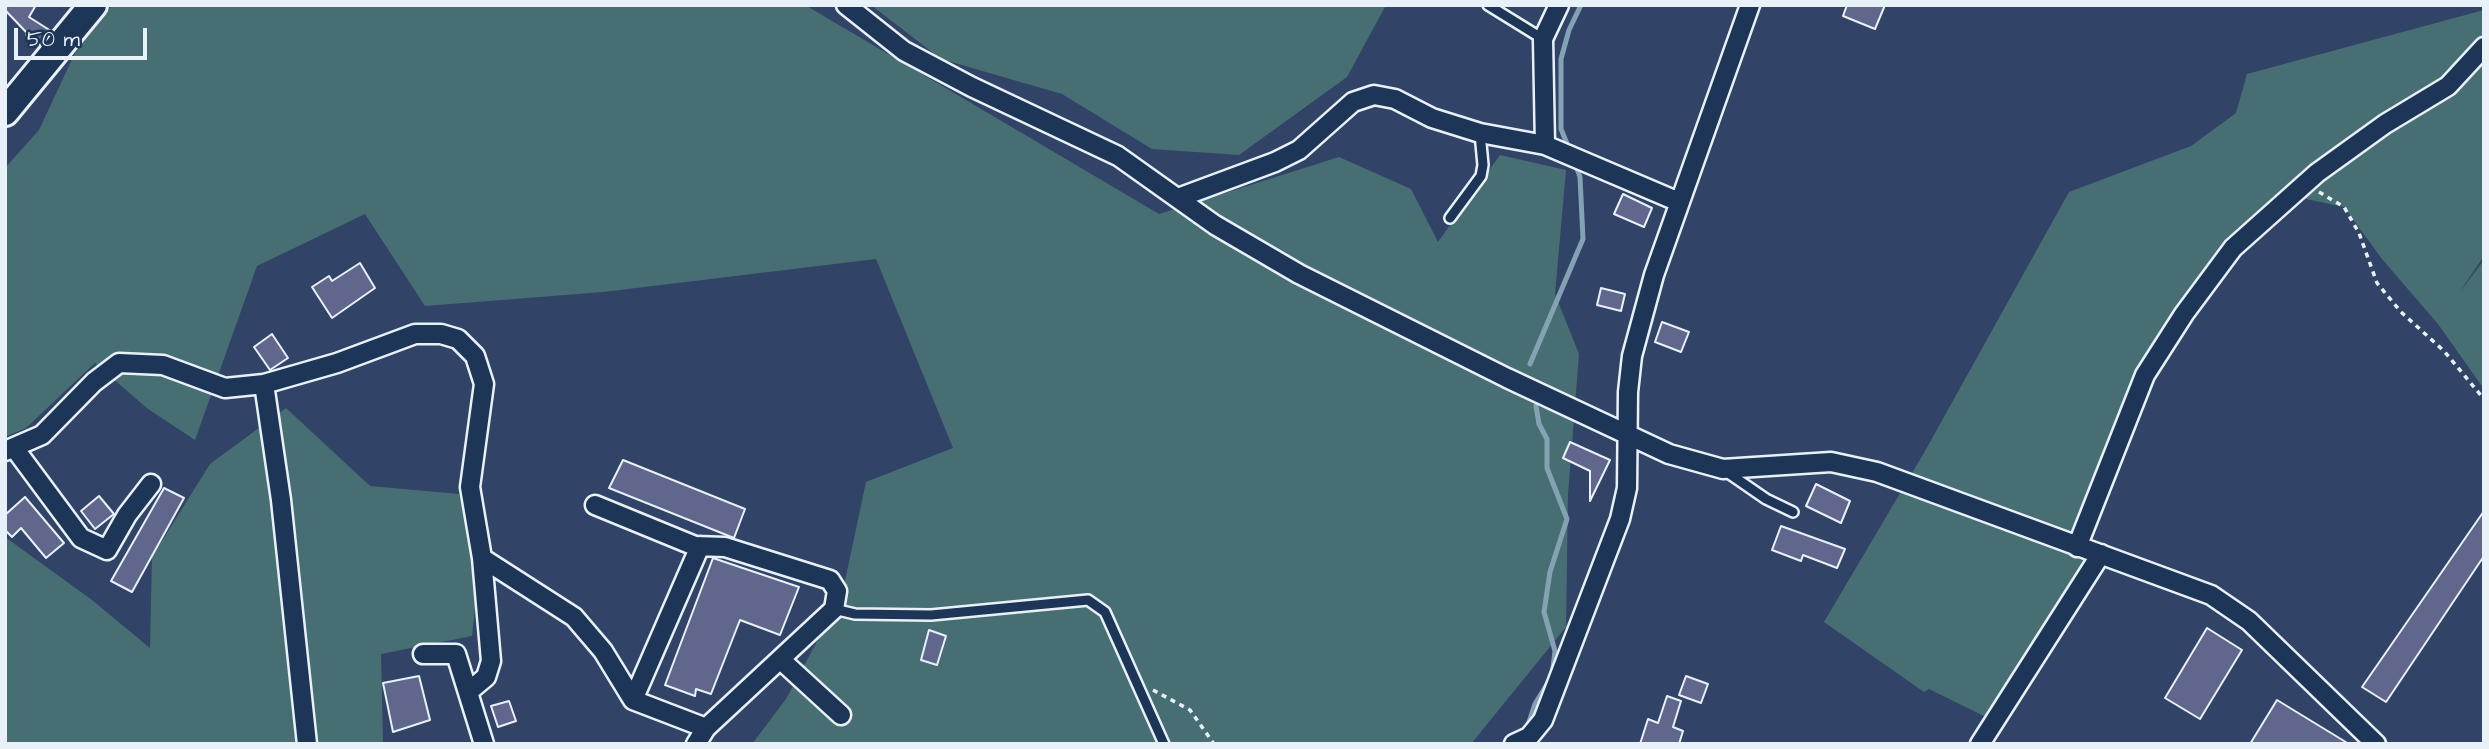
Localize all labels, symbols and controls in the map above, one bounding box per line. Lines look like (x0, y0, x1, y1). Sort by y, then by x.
scale bar (18, 14, 150, 58)
text: 50 m (27, 25, 80, 54)

